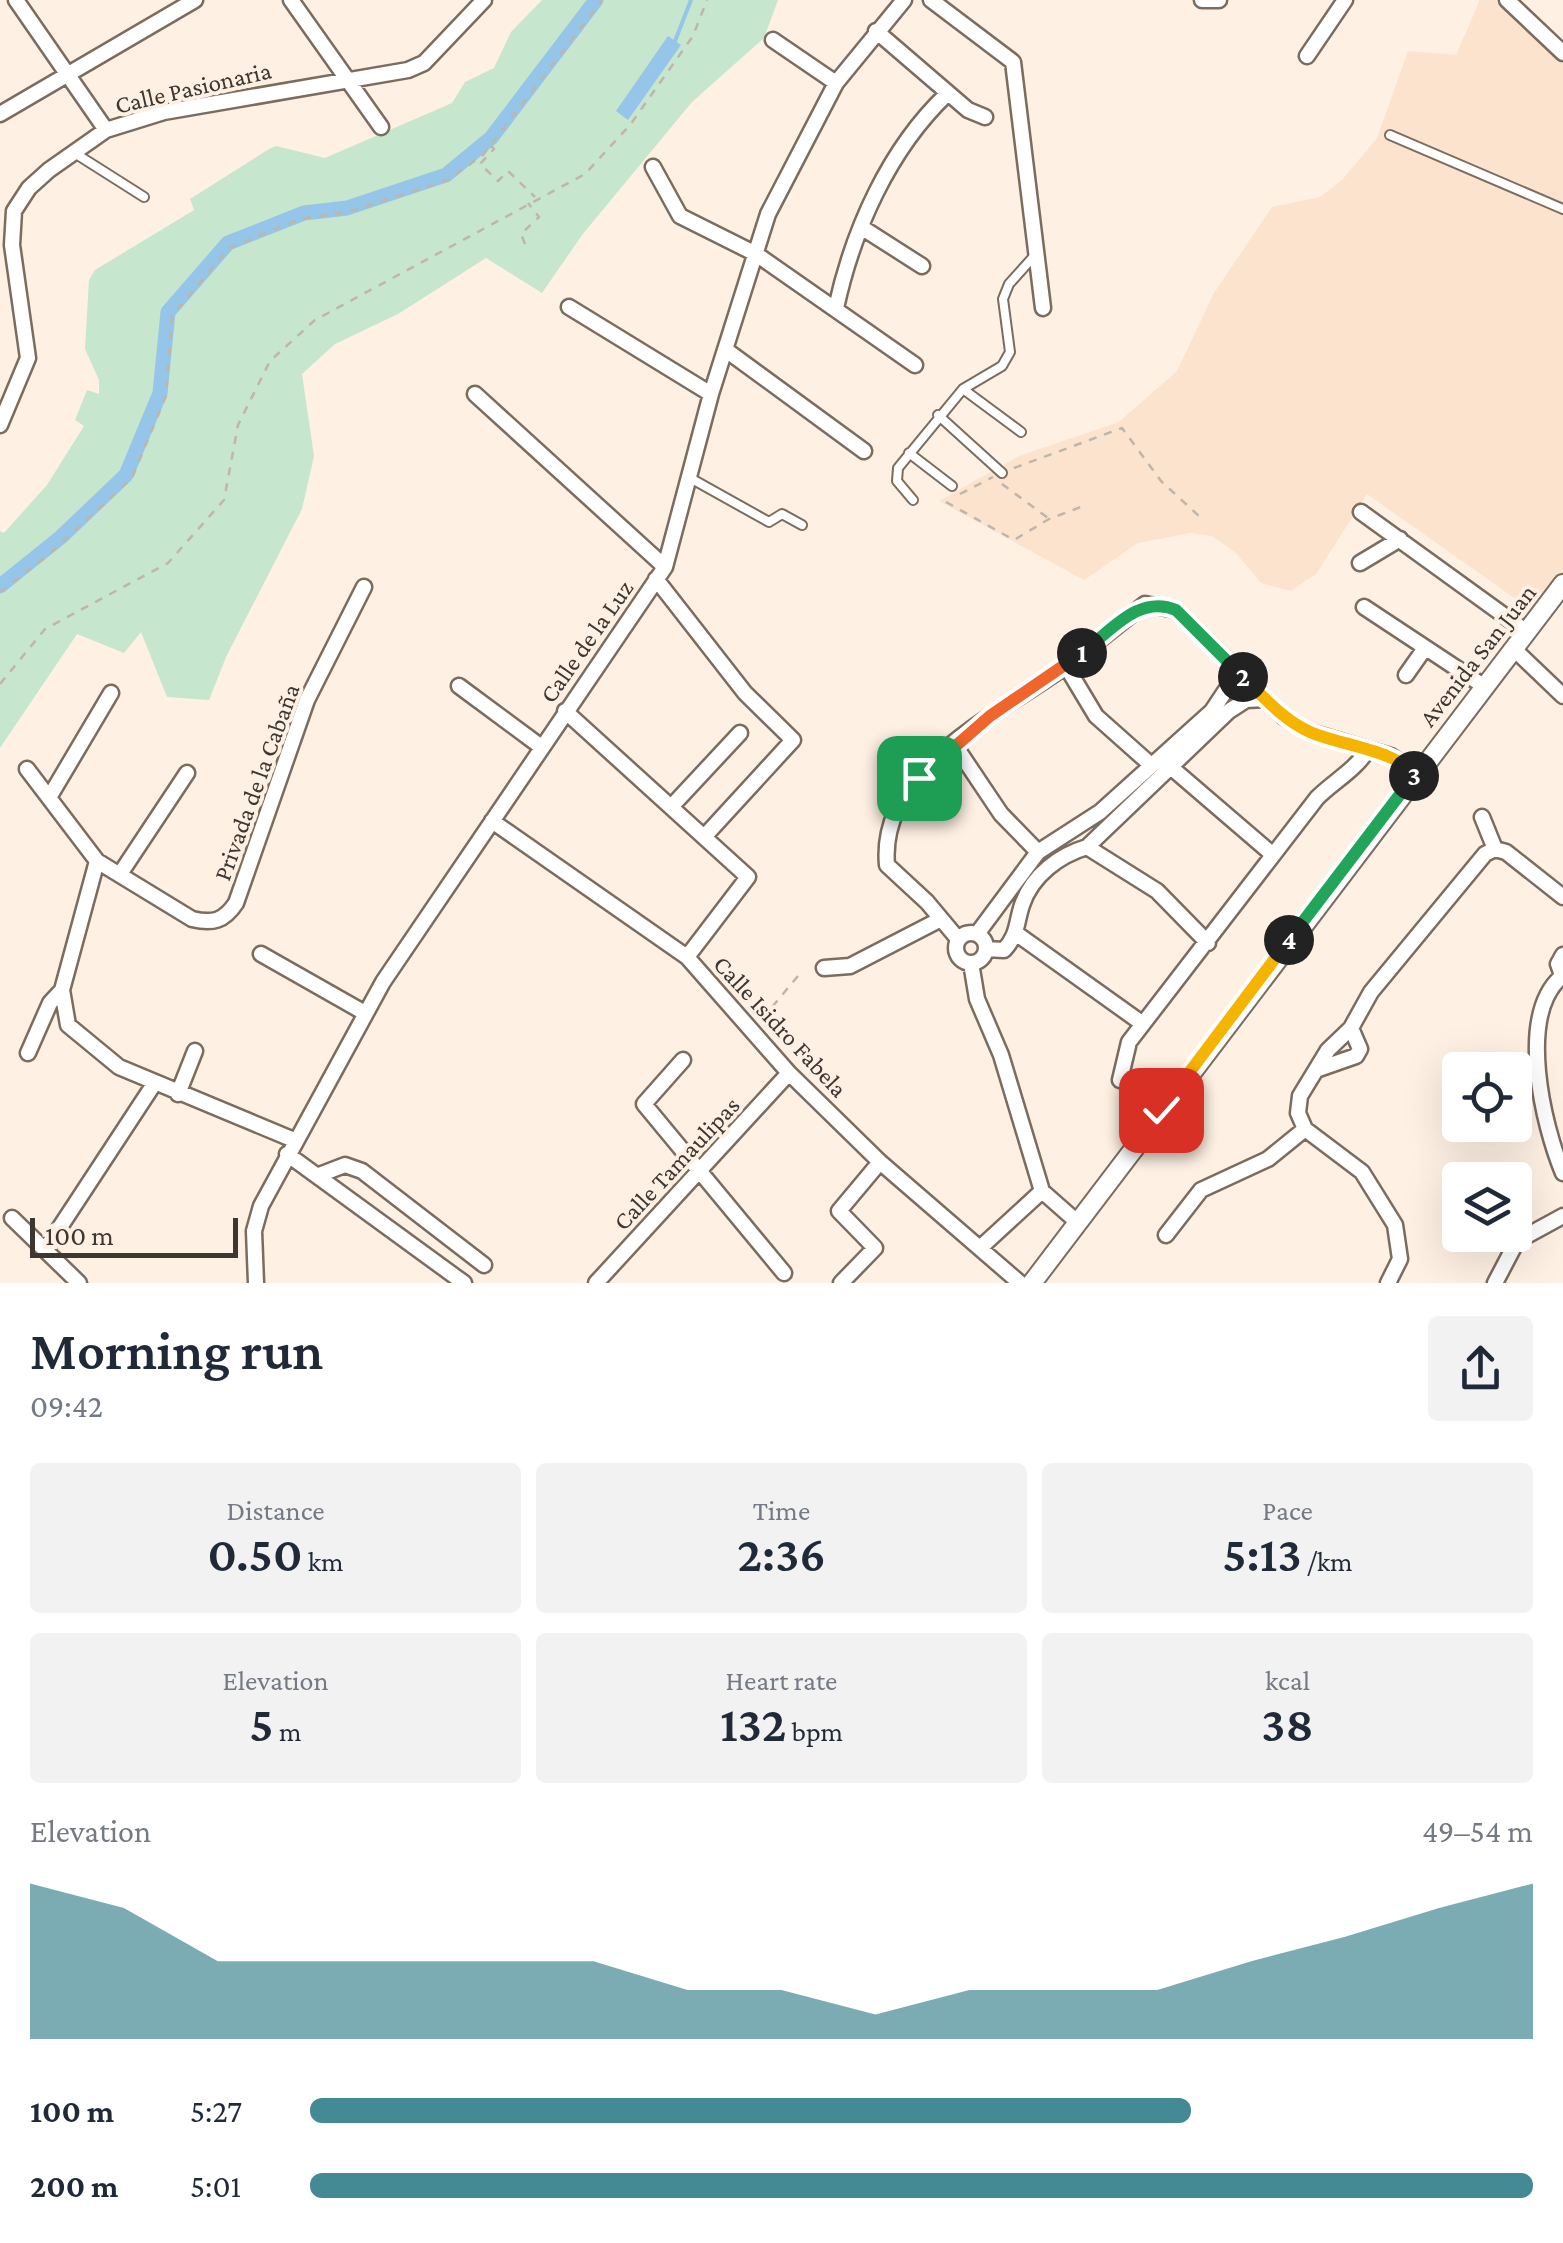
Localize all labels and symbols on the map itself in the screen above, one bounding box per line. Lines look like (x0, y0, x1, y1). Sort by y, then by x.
street label: Calle Pasionaria (112, 56, 274, 119)
street label: Calle de la Luz (534, 575, 638, 708)
street label: Avenida San Juan (1414, 579, 1542, 732)
pin: 1 (1057, 628, 1107, 678)
pin: 2 (1218, 652, 1268, 702)
street label: Privada de la Cabaña (208, 680, 305, 884)
pin (877, 736, 962, 821)
pin: 3 (1389, 751, 1439, 801)
pin: 4 (1264, 915, 1314, 965)
street label: Calle Isidro Fabela (708, 950, 853, 1103)
pin (1119, 1068, 1204, 1153)
street label: Calle Tamaulipas (608, 1091, 746, 1236)
scale bar (30, 1213, 238, 1258)

